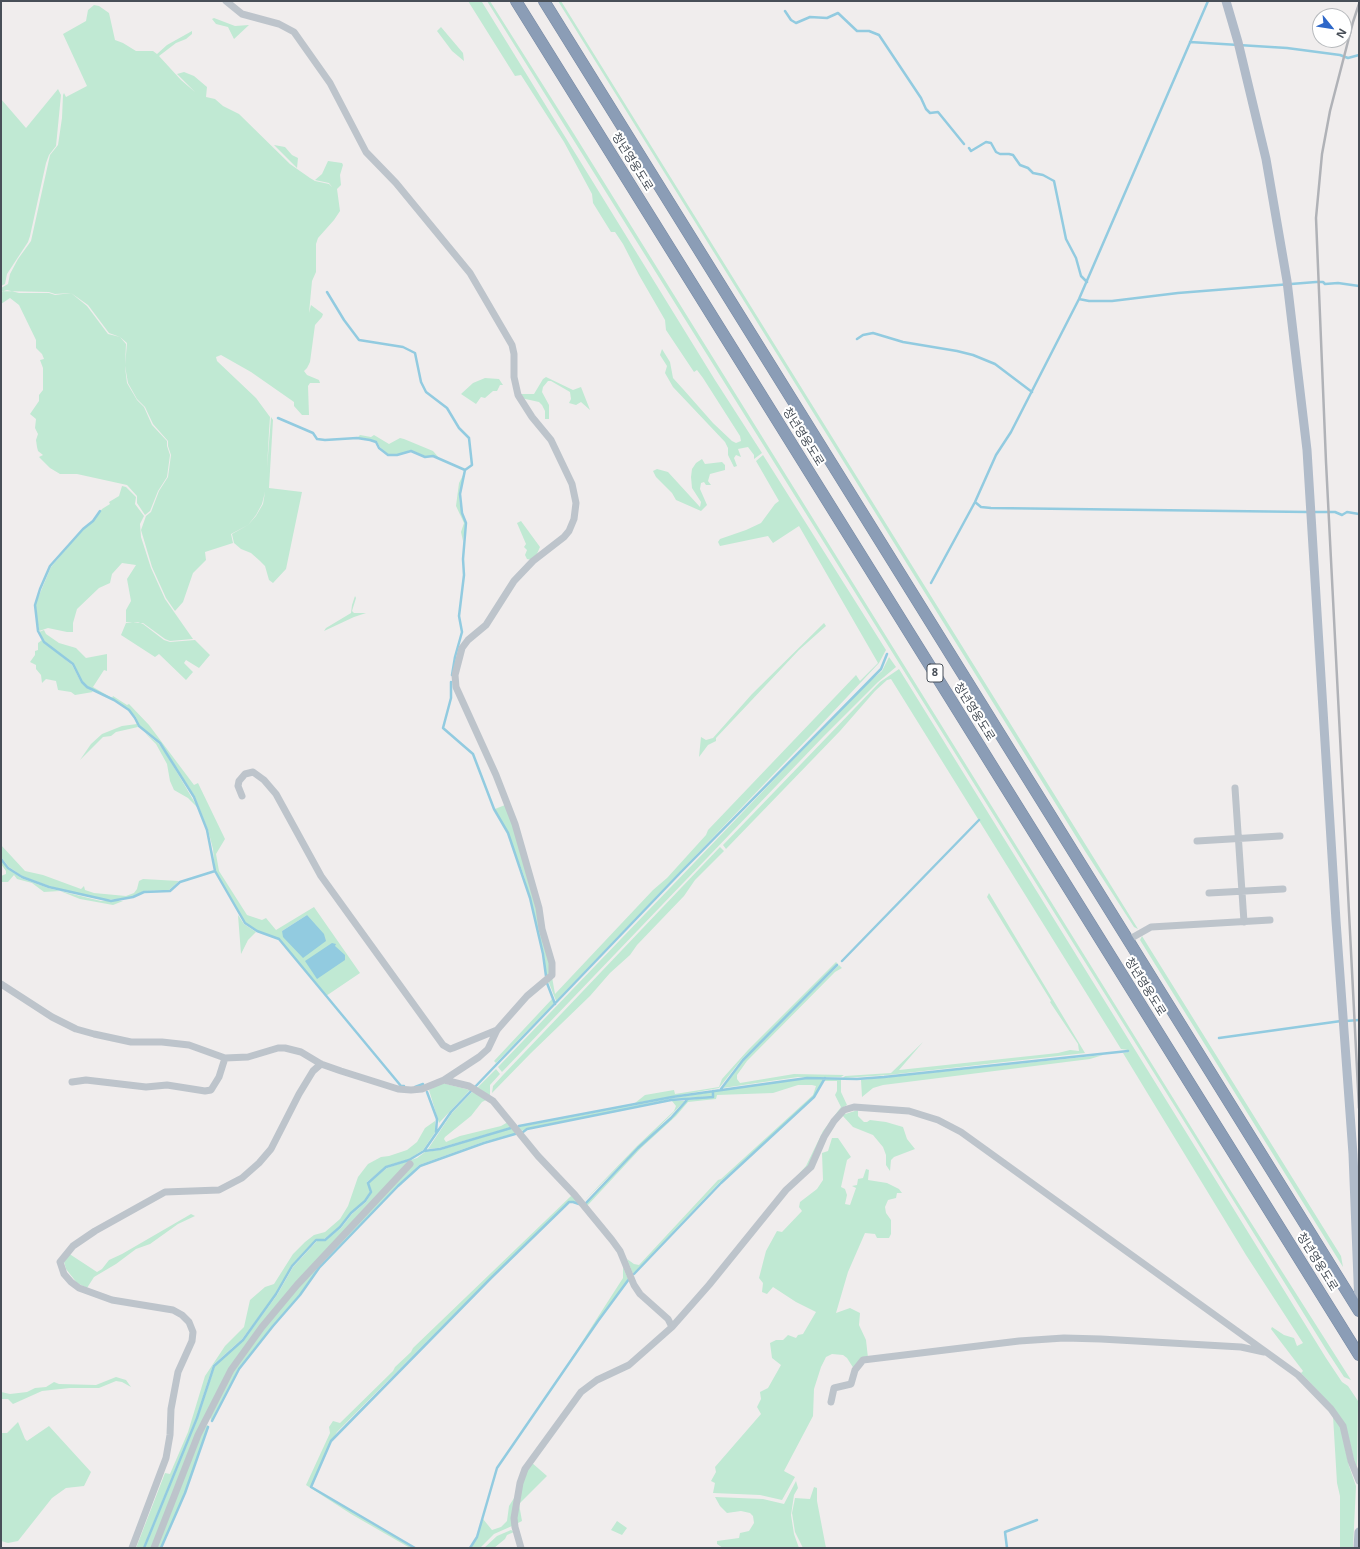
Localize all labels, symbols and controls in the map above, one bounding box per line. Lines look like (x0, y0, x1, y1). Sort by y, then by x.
north arrow (1312, 8, 1352, 48)
text: N (1333, 26, 1351, 41)
street label: 청년영웅도로 (608, 130, 656, 194)
street label: 청년영웅도로 (779, 405, 827, 469)
road number: 8 (927, 664, 943, 682)
street label: 청년영웅도로 (950, 680, 998, 744)
street label: 청년영웅도로 (1121, 955, 1169, 1019)
street label: 청년영웅도로 (1293, 1230, 1341, 1294)

